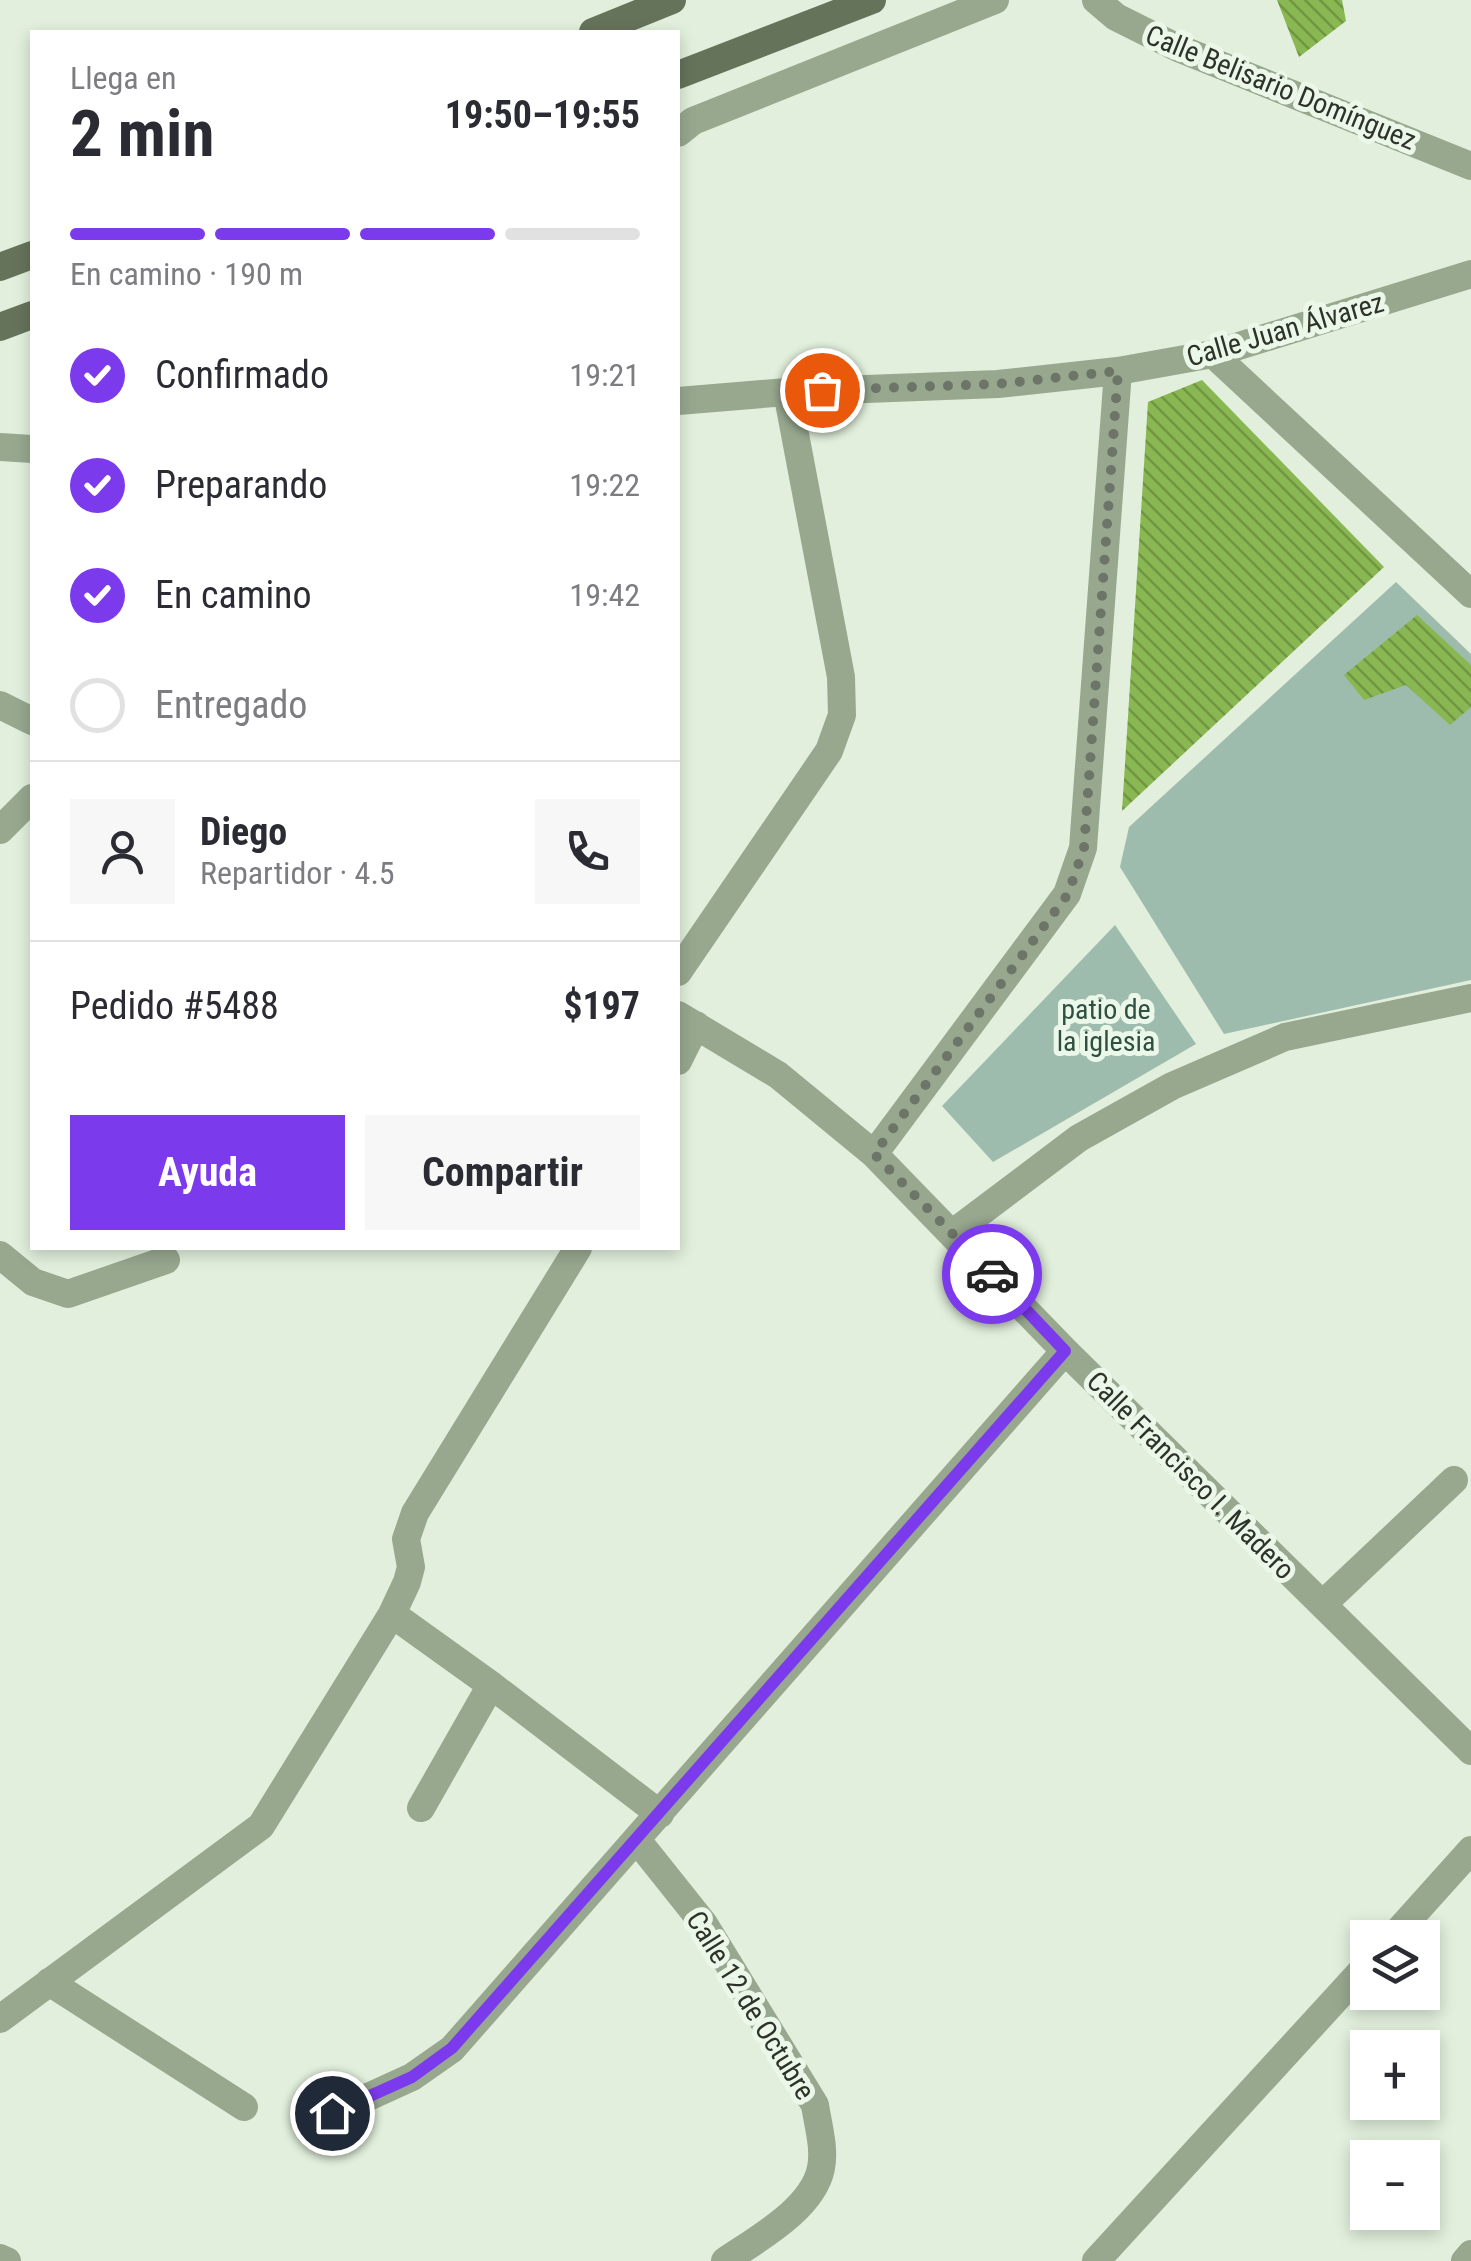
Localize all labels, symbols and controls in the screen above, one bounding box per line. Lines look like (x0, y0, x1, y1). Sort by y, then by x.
street label: Calle Belisario Domínguez (1141, 18, 1421, 157)
text: Llega en (70, 59, 177, 97)
text: 19:50–19:55 (445, 93, 640, 137)
text: 2 min (70, 96, 214, 172)
text: En camino · 190 m (70, 255, 303, 293)
street label: Calle Juan Álvarez (1183, 286, 1388, 373)
icon: check (70, 348, 125, 403)
pin (780, 348, 865, 433)
text: Confirmado (155, 353, 329, 397)
text: 19:21 (569, 356, 640, 394)
icon: bag (795, 363, 850, 418)
icon: check (70, 458, 125, 513)
text: Preparando (155, 463, 327, 507)
text: 19:22 (569, 466, 640, 504)
icon: check (70, 568, 125, 623)
text: En camino (155, 573, 312, 617)
text: 19:42 (569, 576, 640, 614)
text: Entregado (155, 683, 307, 727)
button: person (70, 799, 175, 904)
button: phone (535, 799, 640, 904)
text: Diego (200, 810, 287, 854)
text: Repartidor · 4.5 (200, 854, 395, 892)
text: Pedido #5488 (70, 984, 279, 1028)
text: $197 (563, 984, 640, 1028)
park label: patio de la iglesia (1057, 993, 1155, 1058)
button: Ayuda (70, 1115, 345, 1230)
button: Compartir (365, 1115, 640, 1230)
courier (942, 1224, 1042, 1324)
icon: car (965, 1247, 1020, 1302)
street label: Calle Francisco I. Madero (1080, 1365, 1301, 1586)
street label: Calle 12 de Octubre (679, 1905, 822, 2106)
map controls (1350, 1920, 1440, 2230)
button: layers (1350, 1920, 1440, 2010)
button: + (1350, 2030, 1440, 2120)
pin (290, 2071, 375, 2156)
icon: home (305, 2086, 360, 2141)
button: − (1350, 2140, 1440, 2230)

